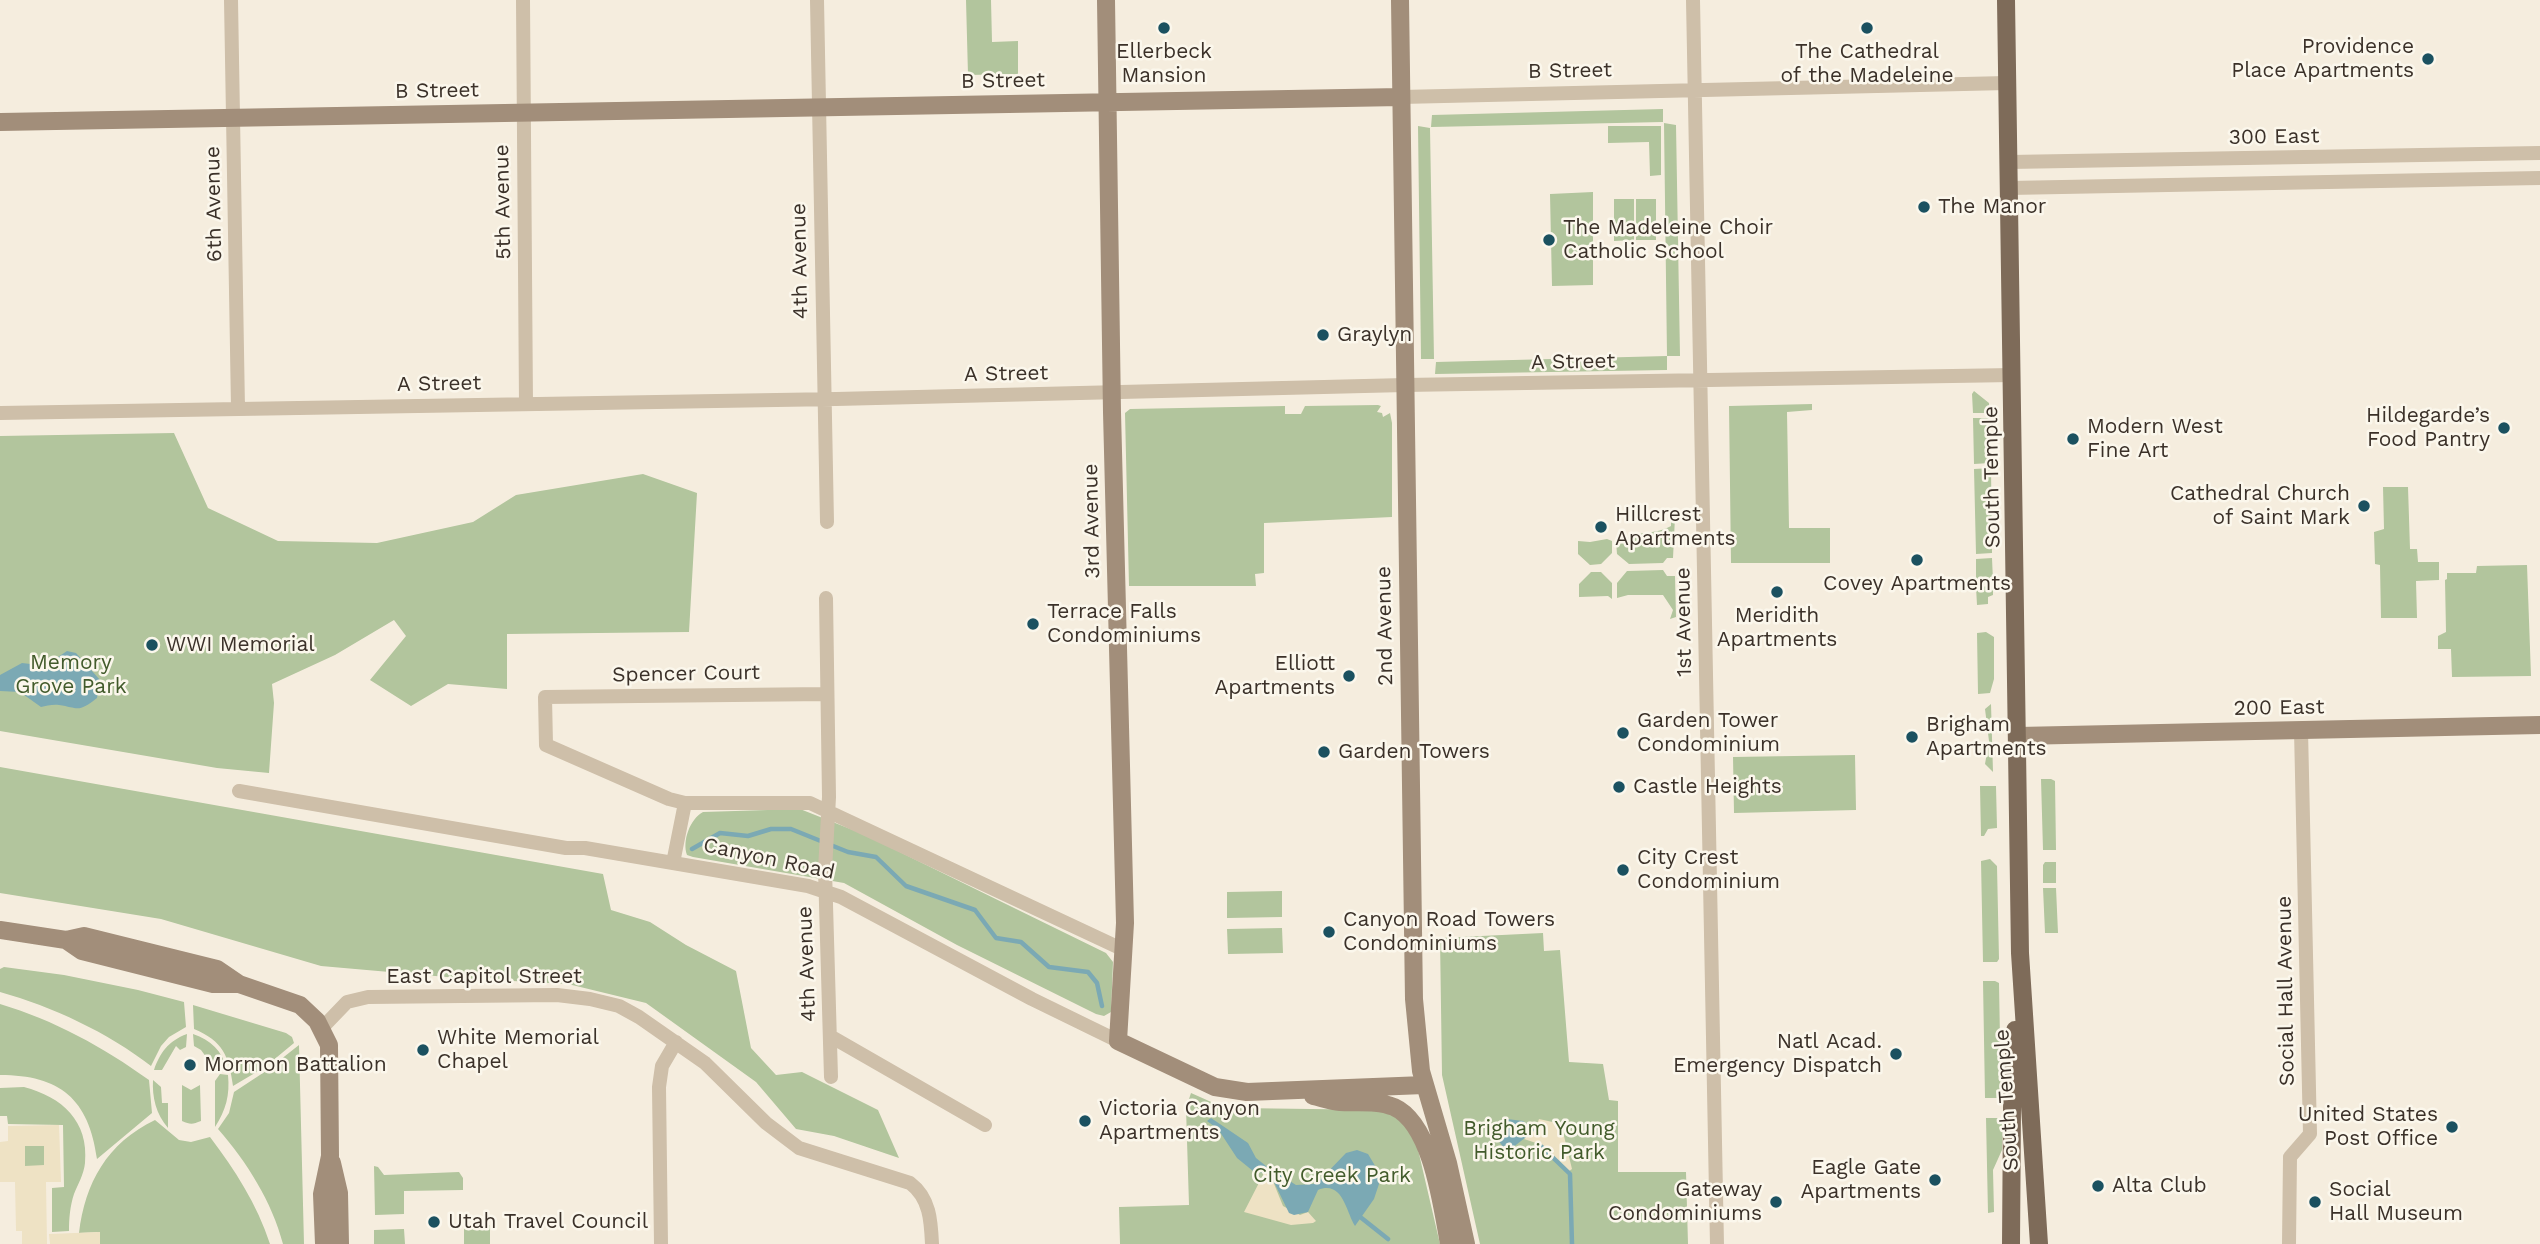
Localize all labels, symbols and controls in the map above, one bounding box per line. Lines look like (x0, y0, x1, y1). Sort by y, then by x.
marker: Ellerbeck Mansion (1156, 20, 1172, 36)
marker: The Cathedral of the Madeleine (1859, 20, 1875, 36)
place label: Providence Place Apartments (2231, 34, 2414, 84)
place label: Ellerbeck Mansion (1116, 39, 1212, 89)
place label: The Cathedral of the Madeleine (1780, 39, 1954, 89)
marker: Providence Place Apartments (2420, 51, 2436, 67)
street label: B Street (1528, 58, 1612, 84)
street label: B Street (961, 68, 1045, 94)
street label: B Street (395, 78, 479, 104)
street label: 300 East (2228, 124, 2320, 150)
street label: 5th Avenue (489, 144, 517, 260)
street label: 6th Avenue (200, 146, 228, 262)
place label: The Manor (1938, 194, 2046, 220)
marker: The Manor (1916, 199, 1932, 215)
street label: 4th Avenue (786, 203, 814, 319)
place label: The Madeleine Choir Catholic School (1563, 215, 1773, 265)
marker: The Madeleine Choir Catholic School (1541, 232, 1557, 248)
place label: Graylyn (1337, 322, 1412, 348)
marker: Graylyn (1315, 327, 1331, 343)
street label: A Street (1531, 349, 1615, 375)
street label: A Street (964, 361, 1048, 387)
street label: A Street (397, 371, 481, 397)
place label: Hildegarde’s Food Pantry (2366, 403, 2490, 453)
street label: South Temple (1978, 406, 2006, 548)
place label: Modern West Fine Art (2087, 414, 2223, 464)
marker: Hildegarde’s Food Pantry (2496, 420, 2512, 436)
marker: Modern West Fine Art (2065, 431, 2081, 447)
street label: 3rd Avenue (1078, 463, 1106, 579)
place label: Cathedral Church of Saint Mark (2170, 481, 2350, 531)
marker: Cathedral Church of Saint Mark (2356, 498, 2372, 514)
place label: Hillcrest Apartments (1615, 502, 1735, 552)
marker: Hillcrest Apartments (1593, 519, 1609, 535)
marker: Covey Apartments (1909, 552, 1925, 568)
street label: 2nd Avenue (1371, 566, 1399, 686)
street label: 1st Avenue (1670, 567, 1698, 677)
place label: Covey Apartments (1823, 571, 2011, 597)
marker: Meridith Apartments (1769, 584, 1785, 600)
place label: Terrace Falls Condominiums (1047, 599, 1201, 649)
place label: Meridith Apartments (1717, 603, 1837, 653)
marker: Terrace Falls Condominiums (1025, 616, 1041, 632)
place label: WWI Memorial (166, 632, 315, 658)
marker: WWI Memorial (144, 637, 160, 653)
park label: Memory Grove Park (15, 650, 127, 700)
place label: Elliott Apartments (1215, 651, 1335, 701)
street label: Spencer Court (612, 660, 760, 688)
marker: Elliott Apartments (1341, 668, 1357, 684)
street label: 200 East (2233, 695, 2325, 721)
place label: Garden Tower Condominium (1637, 708, 1780, 758)
place label: Brigham Apartments (1926, 712, 2046, 762)
marker: Garden Tower Condominium (1615, 725, 1631, 741)
marker: Brigham Apartments (1904, 729, 1920, 745)
place label: Garden Towers (1338, 739, 1490, 765)
marker: Garden Towers (1316, 744, 1332, 760)
place label: Castle Heights (1633, 774, 1782, 800)
marker: Castle Heights (1611, 779, 1627, 795)
street label: Canyon Road (701, 833, 837, 885)
place label: City Crest Condominium (1637, 845, 1780, 895)
marker: City Crest Condominium (1615, 862, 1631, 878)
street label: Social Hall Avenue (2272, 896, 2300, 1086)
street label: 4th Avenue (792, 906, 822, 1022)
place label: Canyon Road Towers Condominiums (1343, 907, 1555, 957)
marker: Canyon Road Towers Condominiums (1321, 924, 1337, 940)
street label: East Capitol Street (386, 964, 582, 990)
place label: White Memorial Chapel (437, 1025, 599, 1075)
street label: South Temple (1989, 1028, 2025, 1172)
place label: Natl Acad. Emergency Dispatch (1673, 1029, 1882, 1079)
marker: White Memorial Chapel (415, 1042, 431, 1058)
marker: Natl Acad. Emergency Dispatch (1888, 1046, 1904, 1062)
place label: Mormon Battalion (204, 1052, 387, 1078)
marker: Mormon Battalion (182, 1057, 198, 1073)
place label: Victoria Canyon Apartments (1099, 1096, 1260, 1146)
place label: United States Post Office (2298, 1102, 2438, 1152)
marker: Victoria Canyon Apartments (1077, 1113, 1093, 1129)
park label: Brigham Young Historic Park (1463, 1116, 1615, 1166)
marker: United States Post Office (2444, 1119, 2460, 1135)
place label: Eagle Gate Apartments (1801, 1155, 1921, 1205)
park label: City Creek Park (1253, 1163, 1411, 1189)
marker: Eagle Gate Apartments (1927, 1172, 1943, 1188)
place label: Alta Club (2112, 1173, 2207, 1199)
place label: Gateway Condominiums (1608, 1177, 1762, 1227)
place label: Social Hall Museum (2329, 1177, 2463, 1227)
marker: Alta Club (2090, 1178, 2106, 1194)
marker: Gateway Condominiums (1768, 1194, 1784, 1210)
marker: Social Hall Museum (2307, 1194, 2323, 1210)
place label: Utah Travel Council (448, 1209, 648, 1235)
marker: Utah Travel Council (426, 1214, 442, 1230)

